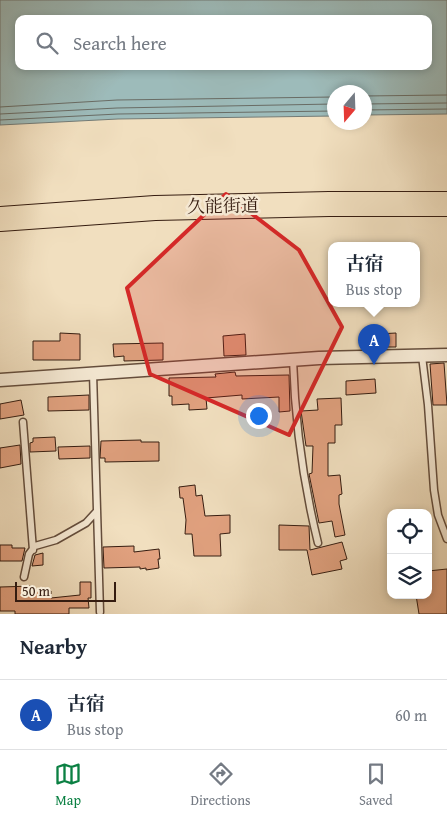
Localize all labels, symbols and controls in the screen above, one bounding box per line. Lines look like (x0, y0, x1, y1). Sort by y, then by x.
search box (15, 15, 432, 70)
icon: search (33, 29, 61, 57)
text: Search here (73, 29, 167, 57)
north arrow (327, 85, 372, 130)
street label: 久能街道 (187, 191, 259, 220)
popup (328, 242, 420, 307)
text: 古宿 (346, 249, 384, 277)
text: Bus stop (346, 277, 402, 301)
pin: A (358, 324, 390, 365)
your location (246, 403, 272, 429)
map controls (387, 509, 432, 599)
button: locate (387, 509, 432, 554)
button: layers (387, 554, 432, 599)
scale bar (15, 579, 116, 602)
text: 50 m (22, 581, 50, 601)
text: Nearby (20, 631, 87, 662)
text: 古宿 (67, 689, 105, 717)
text: A (31, 703, 41, 727)
text: 60 m (395, 703, 427, 727)
text: Bus stop (67, 717, 123, 741)
tab: Map (54, 760, 82, 810)
tab: Directions (190, 760, 251, 810)
tab: Saved (359, 760, 393, 810)

